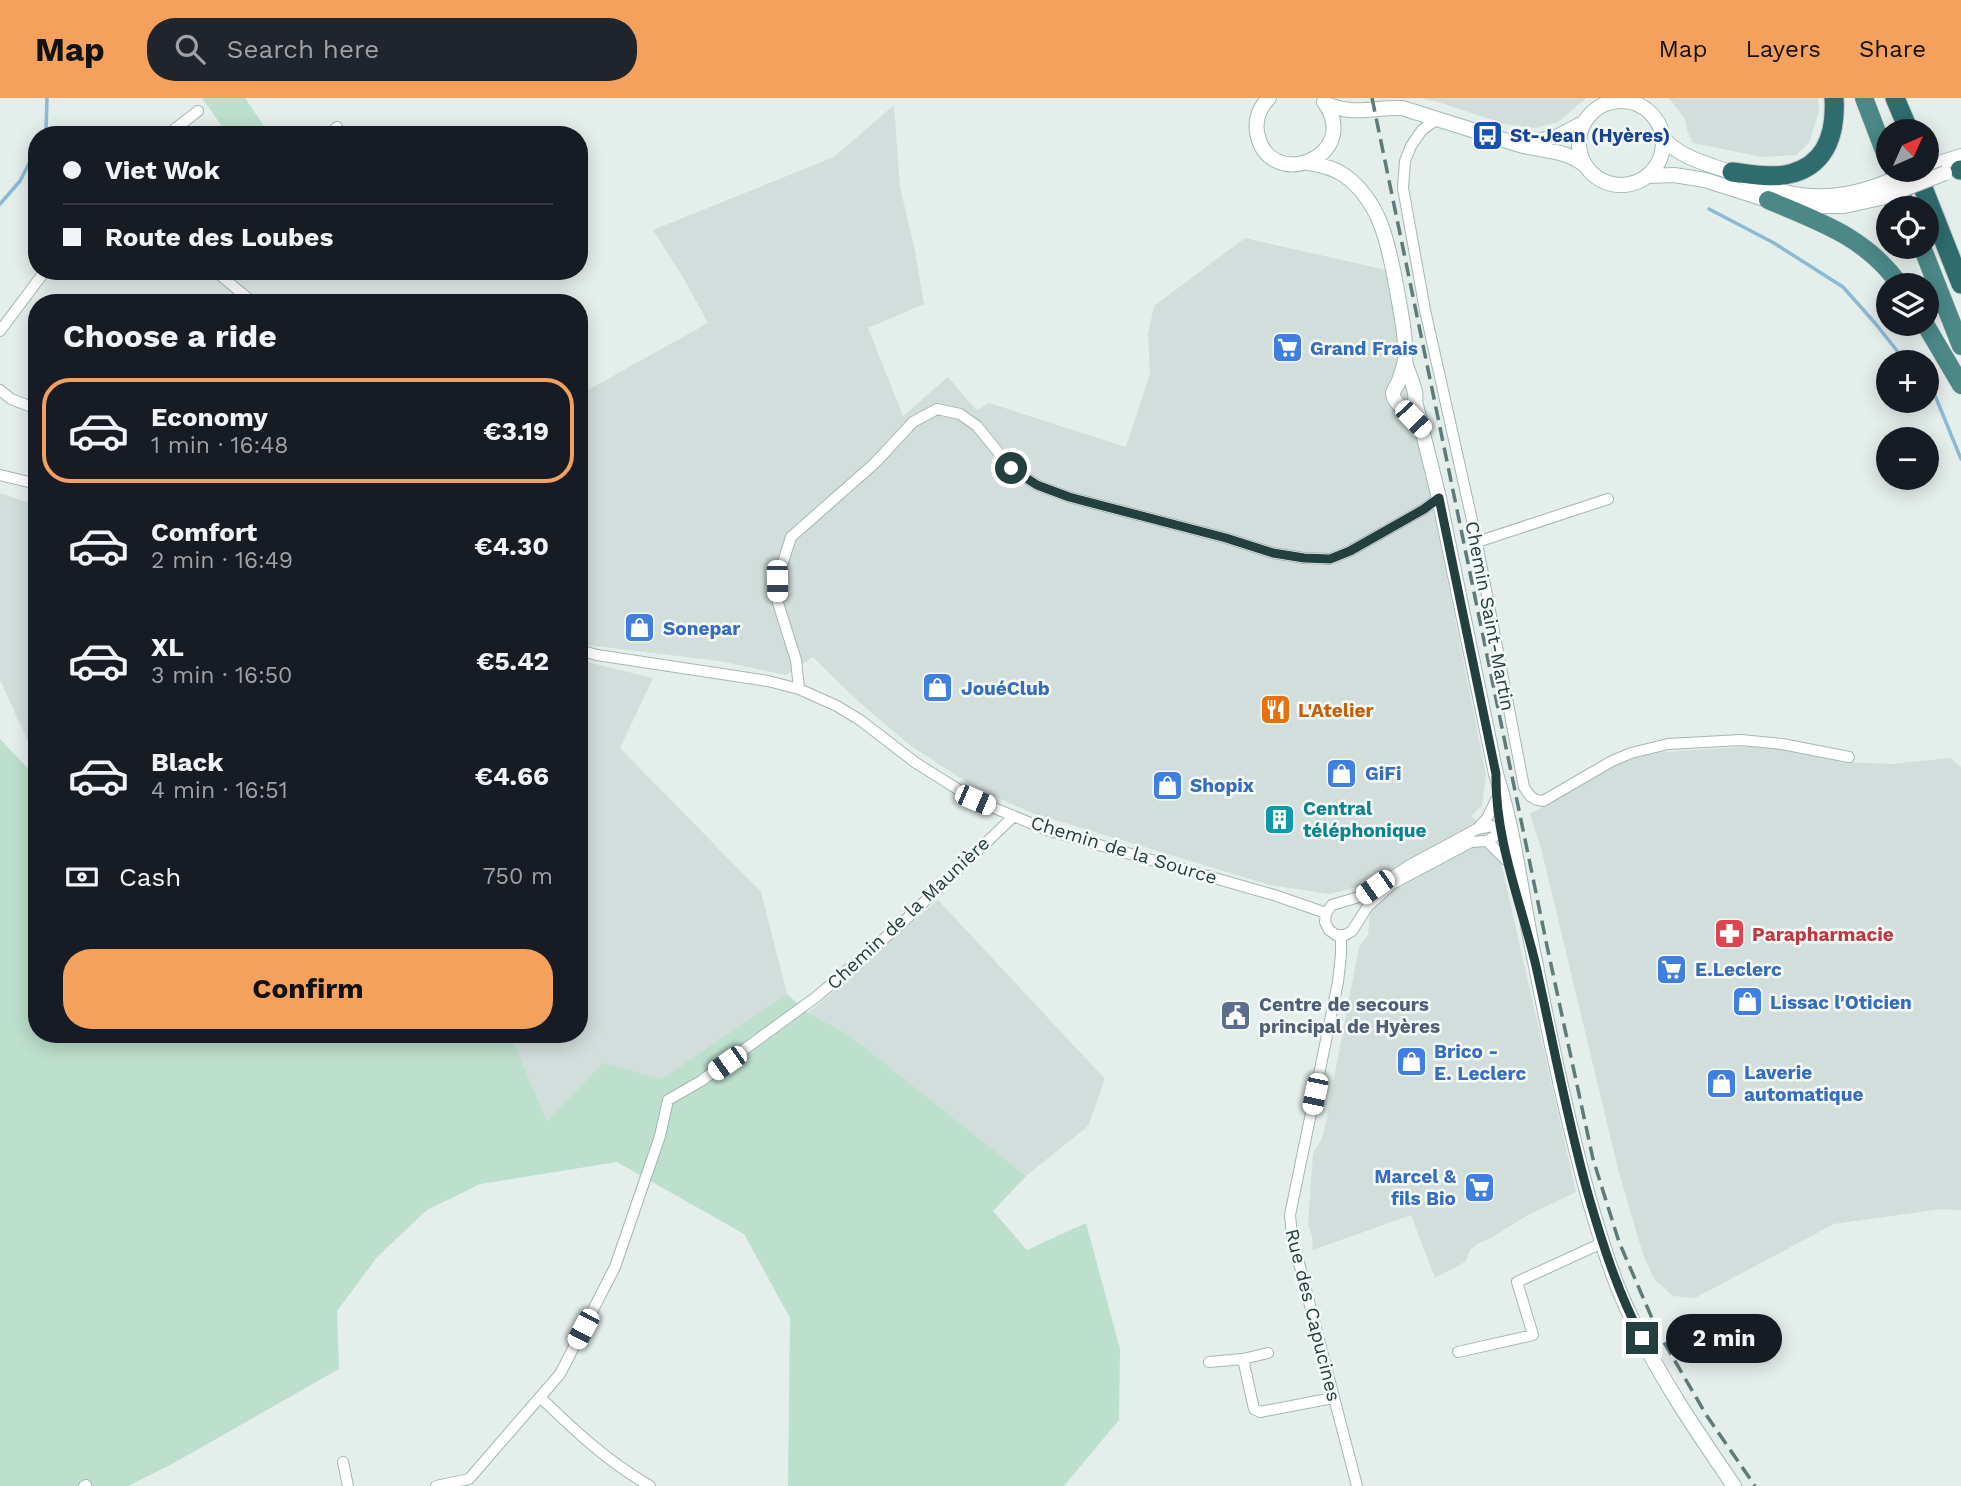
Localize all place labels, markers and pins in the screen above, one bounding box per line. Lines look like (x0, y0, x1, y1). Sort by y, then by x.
bus stop icon: St-Jean (Hyères) (1470, 118, 1504, 152)
place label: St-Jean (Hyères) (1510, 124, 1670, 147)
supermarket icon: Grand Frais (1270, 331, 1304, 365)
place label: Grand Frais (1310, 337, 1418, 360)
shop icon: Sonepar (623, 611, 657, 645)
place label: Sonepar (663, 617, 741, 640)
shop icon: JouéClub (921, 671, 955, 705)
place label: JouéClub (961, 677, 1050, 700)
restaurant icon: L'Atelier (1258, 693, 1292, 727)
place label: L'Atelier (1298, 699, 1374, 722)
shop icon: GiFi (1325, 756, 1359, 790)
place label: GiFi (1365, 762, 1401, 785)
shop icon: Shopix (1150, 768, 1184, 802)
place label: Shopix (1190, 774, 1255, 797)
place label: Central téléphonique (1303, 797, 1427, 842)
building icon: Central téléphonique (1263, 802, 1297, 836)
pharmacy icon: Parapharmacie (1712, 917, 1746, 951)
place label: Parapharmacie (1752, 923, 1894, 946)
supermarket icon: E.Leclerc (1655, 952, 1689, 986)
place label: E.Leclerc (1695, 958, 1782, 981)
shop icon: Lissac l'Oticien (1730, 985, 1764, 1019)
place label: Lissac l'Oticien (1770, 991, 1912, 1014)
place label: Centre de secours principal de Hyères (1259, 993, 1440, 1038)
public building icon: Centre de secours principal de Hyères (1219, 998, 1253, 1032)
place label: Brico - E. Leclerc (1434, 1040, 1526, 1085)
shop icon: Brico - E. Leclerc (1394, 1045, 1428, 1079)
place label: Laverie automatique (1744, 1061, 1863, 1106)
shop icon: Laverie automatique (1704, 1066, 1738, 1100)
place label: Marcel & fils Bio (1374, 1165, 1457, 1210)
supermarket icon: Marcel & fils Bio (1462, 1170, 1496, 1204)

